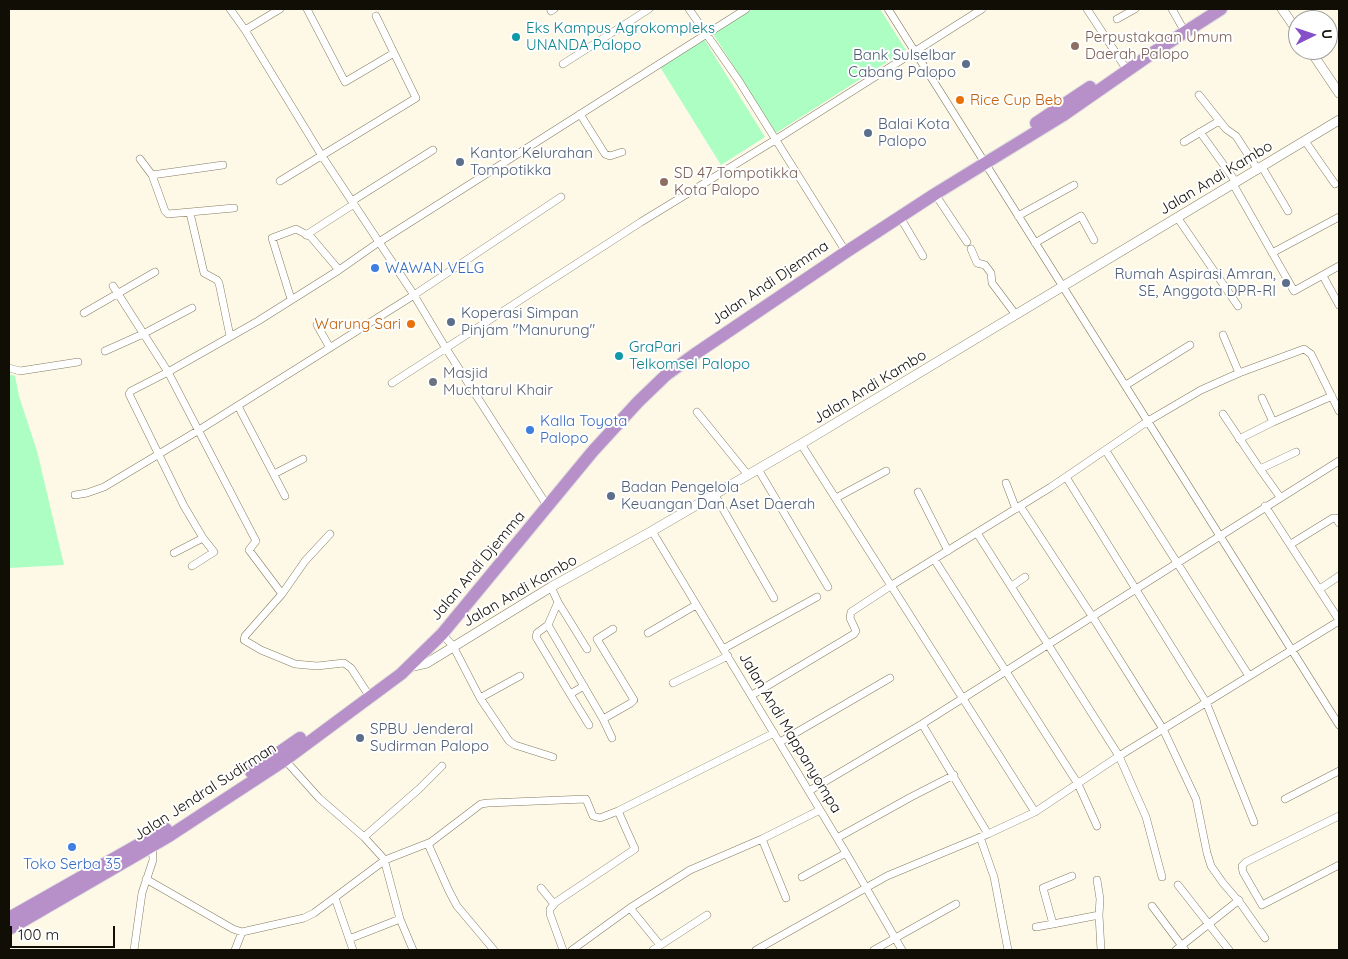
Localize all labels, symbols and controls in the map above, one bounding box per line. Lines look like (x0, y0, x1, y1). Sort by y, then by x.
north arrow (1288, 10, 1338, 60)
place label: Eks Kampus Agrokompleks UNANDA Palopo (526, 19, 715, 54)
place label: Perpustakaan Umum Daerah Palopo (1085, 28, 1233, 63)
text: U (1318, 28, 1336, 40)
marker: Eks Kampus Agrokompleks UNANDA Palopo (510, 31, 522, 43)
marker: Perpustakaan Umum Daerah Palopo (1069, 40, 1081, 52)
place label: Bank Sulselbar Cabang Palopo (848, 46, 956, 81)
marker: Bank Sulselbar Cabang Palopo (960, 58, 972, 70)
place label: Rice Cup Beb (970, 91, 1062, 109)
marker: Rice Cup Beb (954, 94, 966, 106)
place label: Balai Kota Palopo (878, 115, 950, 150)
marker: Balai Kota Palopo (862, 127, 874, 139)
street label: Jalan Andi Kambo (1156, 137, 1276, 219)
place label: Kantor Kelurahan Tompotikka (470, 144, 593, 179)
marker: Kantor Kelurahan Tompotikka (454, 156, 466, 168)
place label: SD 47 Tompotikka Kota Palopo (674, 164, 798, 199)
marker: SD 47 Tompotikka Kota Palopo (658, 176, 670, 188)
street label: Jalan Andi Djemma (708, 237, 832, 329)
place label: WAWAN VELG (385, 259, 484, 277)
marker: WAWAN VELG (369, 262, 381, 274)
place label: Rumah Aspirasi Amran, SE, Anggota DPR-RI (1114, 265, 1276, 300)
marker: Rumah Aspirasi Amran, SE, Anggota DPR-RI (1280, 277, 1292, 289)
place label: Koperasi Simpan Pinjam "Manurung" (461, 304, 595, 339)
place label: Warung Sari (315, 315, 401, 333)
marker: Koperasi Simpan Pinjam "Manurung" (445, 316, 457, 328)
marker: Warung Sari (405, 318, 417, 330)
place label: GraPari Telkomsel Palopo (629, 338, 750, 373)
street label: Jalan Andi Kambo (810, 346, 930, 428)
marker: GraPari Telkomsel Palopo (613, 350, 625, 362)
place label: Masjid Muchtarul Khair (443, 364, 553, 399)
marker: Masjid Muchtarul Khair (427, 376, 439, 388)
place label: Kalla Toyota Palopo (540, 412, 627, 447)
marker: Kalla Toyota Palopo (524, 424, 536, 436)
place label: Badan Pengelola Keuangan Dan Aset Daerah (621, 478, 815, 513)
marker: Badan Pengelola Keuangan Dan Aset Daerah (605, 490, 617, 502)
street label: Jalan Andi Djemma (427, 508, 529, 624)
street label: Jalan Andi Kambo (460, 551, 580, 631)
street label: Jalan Andi Mappanyompa (735, 649, 845, 817)
place label: SPBU Jenderal Sudirman Palopo (370, 720, 489, 755)
marker: SPBU Jenderal Sudirman Palopo (354, 732, 366, 744)
street label: Jalan Jendral Sudirman (130, 739, 280, 845)
marker: Toko Serba 35 (66, 841, 78, 853)
place label: Toko Serba 35 (23, 855, 121, 873)
scale bar (12, 916, 118, 948)
text: 100 m (18, 925, 59, 944)

